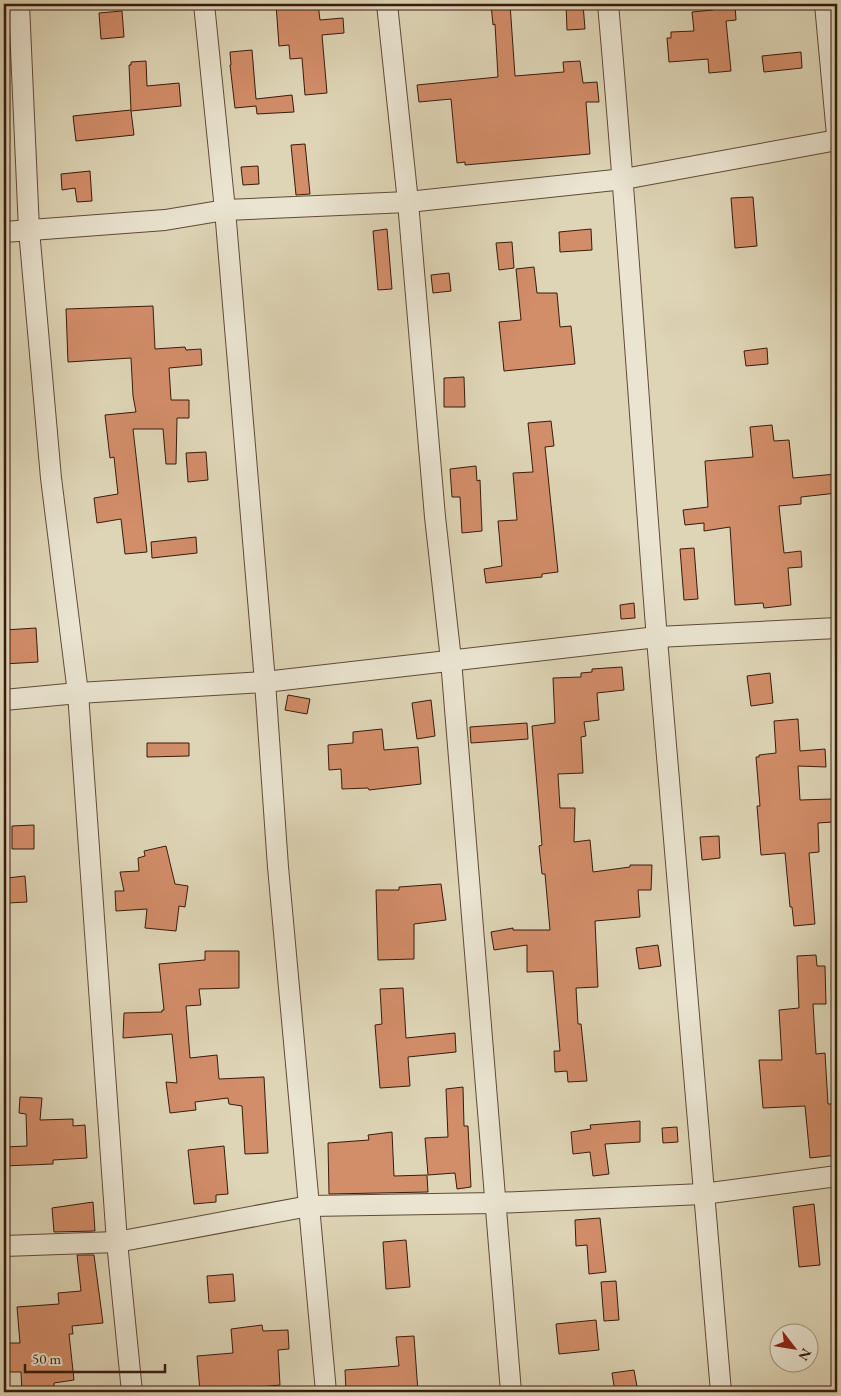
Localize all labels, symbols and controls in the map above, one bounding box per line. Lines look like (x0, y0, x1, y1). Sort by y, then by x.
north arrow (768, 1324, 818, 1374)
scale bar (25, 1341, 165, 1373)
text: N (794, 1345, 816, 1365)
text: 50 m (32, 1349, 61, 1368)

